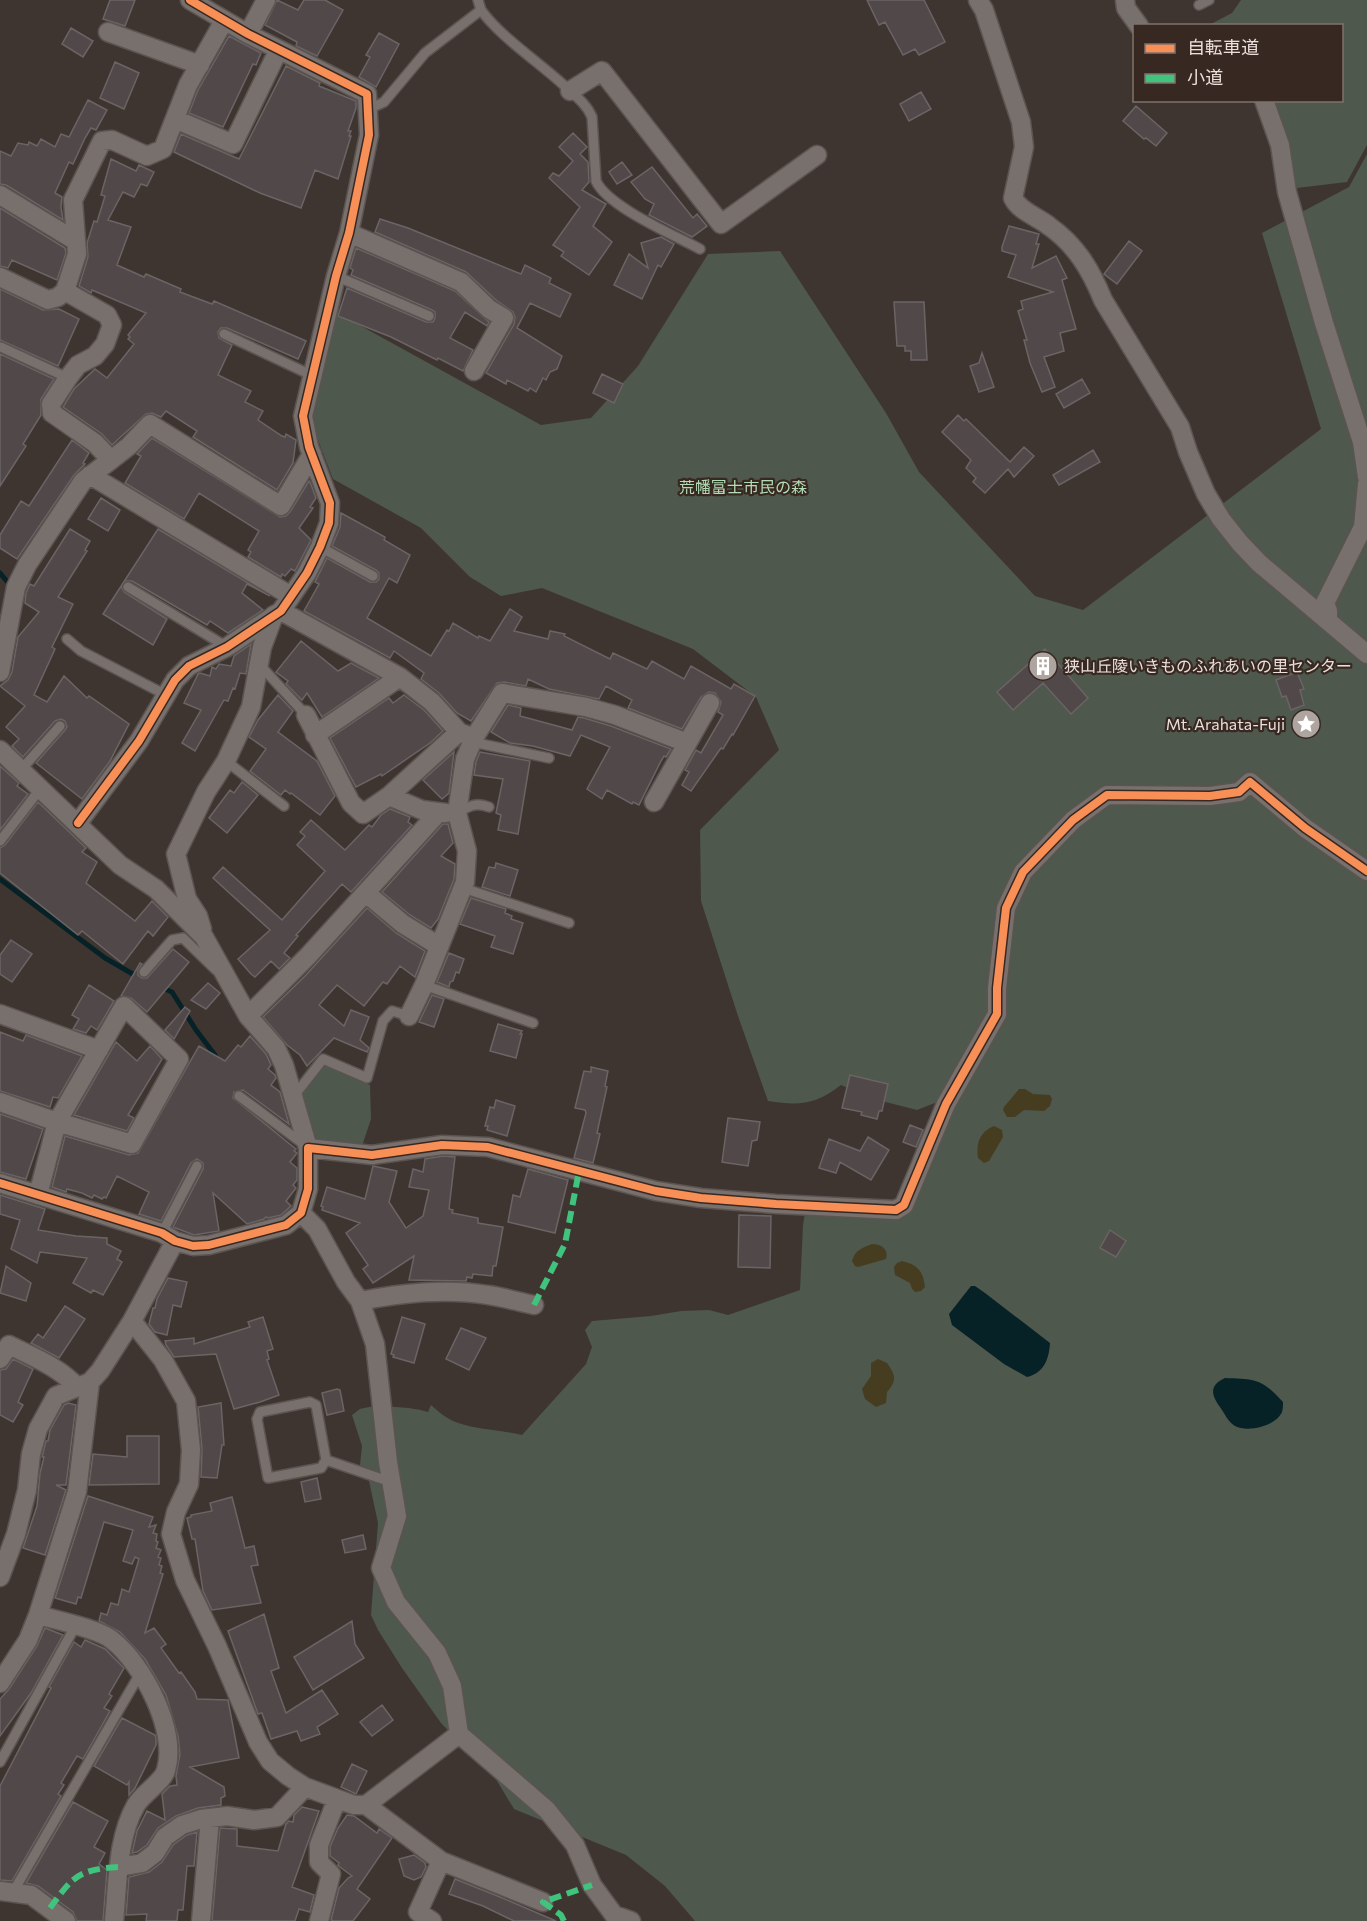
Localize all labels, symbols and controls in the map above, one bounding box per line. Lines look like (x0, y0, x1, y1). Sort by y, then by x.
legend (1133, 24, 1343, 102)
text: 自転車道 (1187, 36, 1259, 58)
text: 小道 (1187, 66, 1223, 88)
park label: 荒幡富士市民の森 (679, 477, 807, 496)
building icon: 狭山丘陵いきものふれあいの里センター (1027, 650, 1059, 682)
place label: 狭山丘陵いきものふれあいの里センター (1064, 656, 1352, 675)
place icon: Mt. Arahata-Fuji (1290, 708, 1322, 740)
place label: Mt. Arahata-Fuji (1166, 714, 1285, 733)

